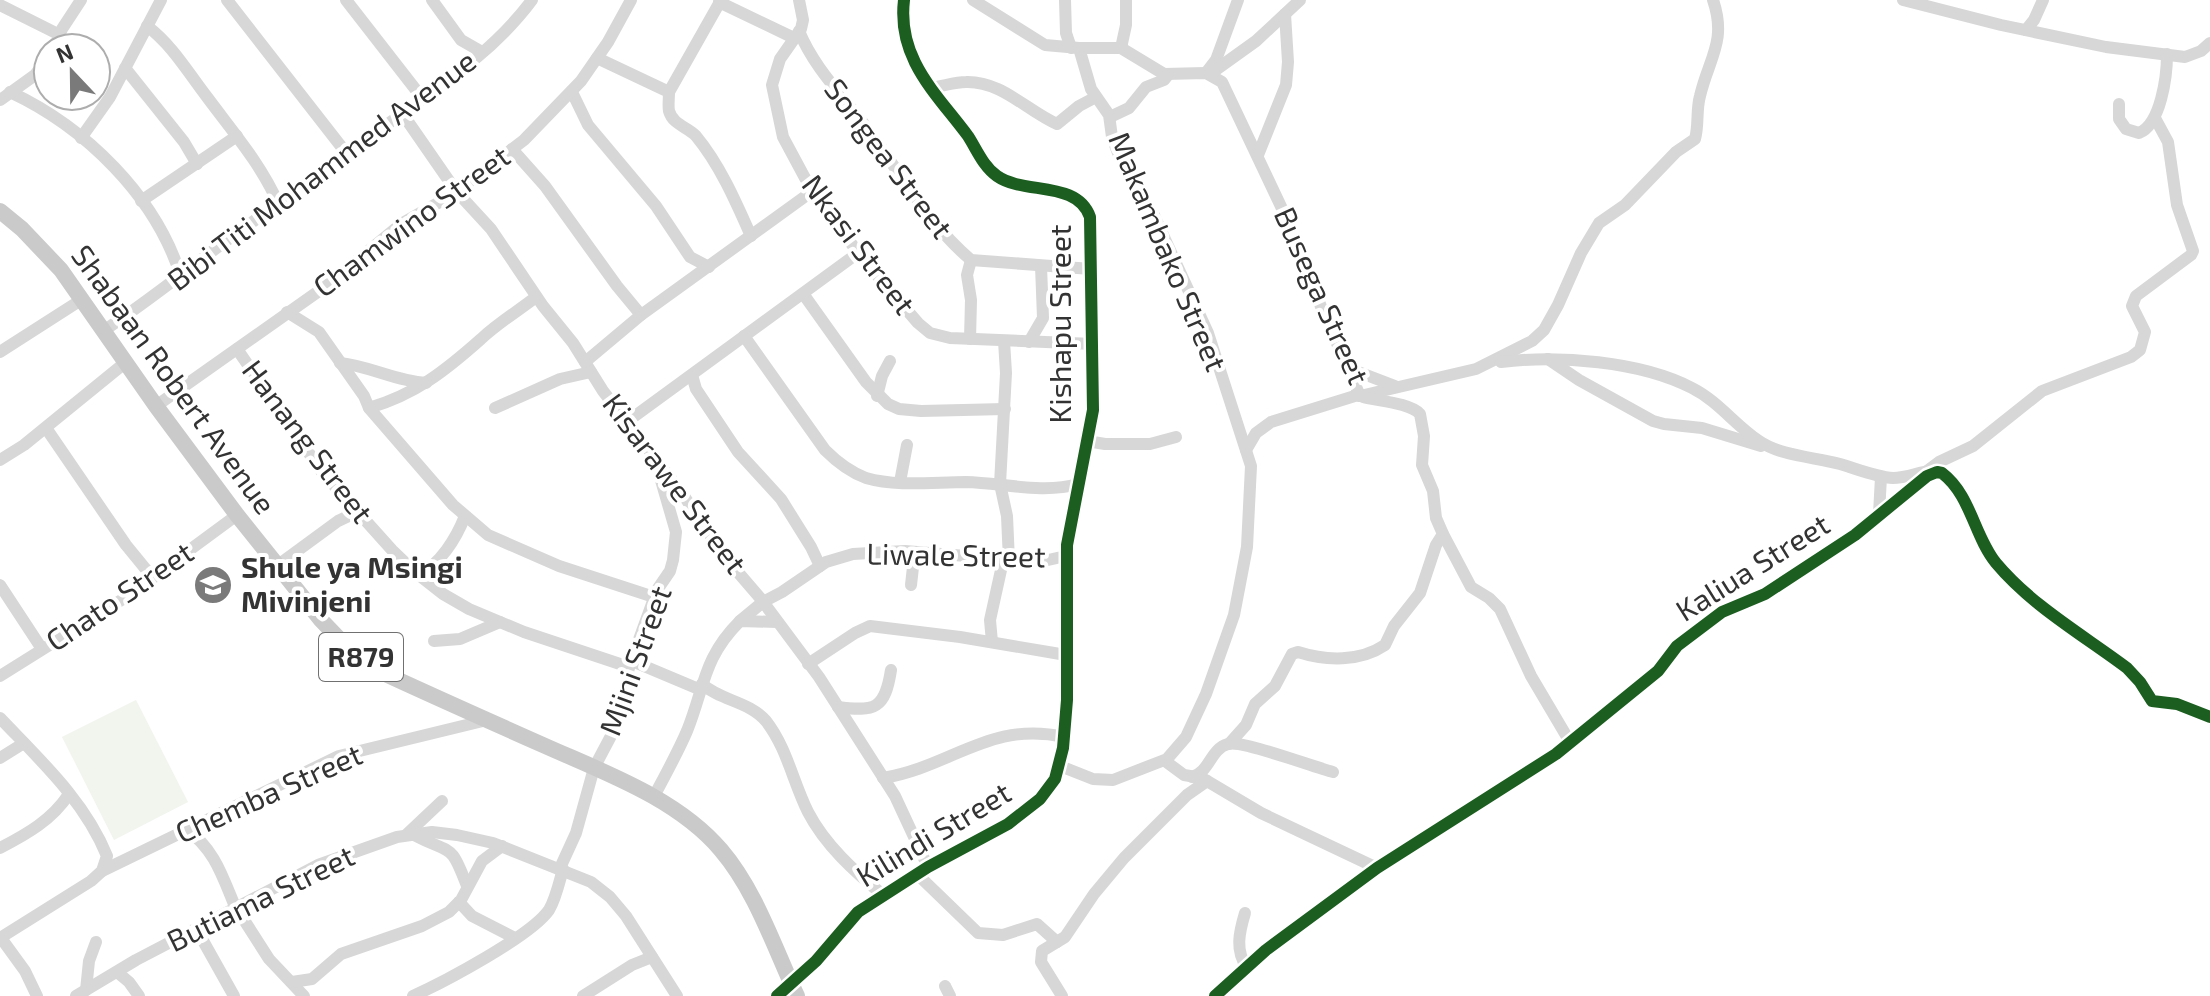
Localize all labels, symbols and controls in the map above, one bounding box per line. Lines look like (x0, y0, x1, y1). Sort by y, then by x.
north arrow (32, 32, 112, 112)
text: N (52, 37, 76, 68)
street label: Bibi Titi Mohammed Avenue (160, 42, 482, 297)
street label: Songea Street (818, 71, 961, 245)
street label: Makambako Street (1102, 126, 1235, 376)
street label: Chamwino Street (306, 137, 516, 304)
street label: Nkasi Street (795, 167, 924, 321)
street label: Busega Street (1268, 201, 1378, 389)
street label: Kishapu Street (1041, 225, 1077, 423)
street label: Shabaan Robert Avenue (65, 237, 284, 520)
street label: Hanang Street (236, 352, 382, 529)
street label: Kisarawe Street (596, 386, 755, 580)
street label: Kaliua Street (1669, 505, 1835, 628)
street label: Chato Street (39, 533, 199, 658)
street label: Liwale Street (866, 534, 1046, 574)
place label: Shule ya Msingi Mivinjeni (241, 548, 463, 618)
school or university icon: Shule ya Msingi Mivinjeni (192, 564, 234, 606)
street label: Mjini Street (590, 581, 678, 740)
road number: R879 (319, 633, 403, 681)
street label: Chemba Street (169, 735, 367, 849)
street label: Kilindi Street (849, 773, 1017, 893)
street label: Butiama Street (161, 836, 360, 958)

